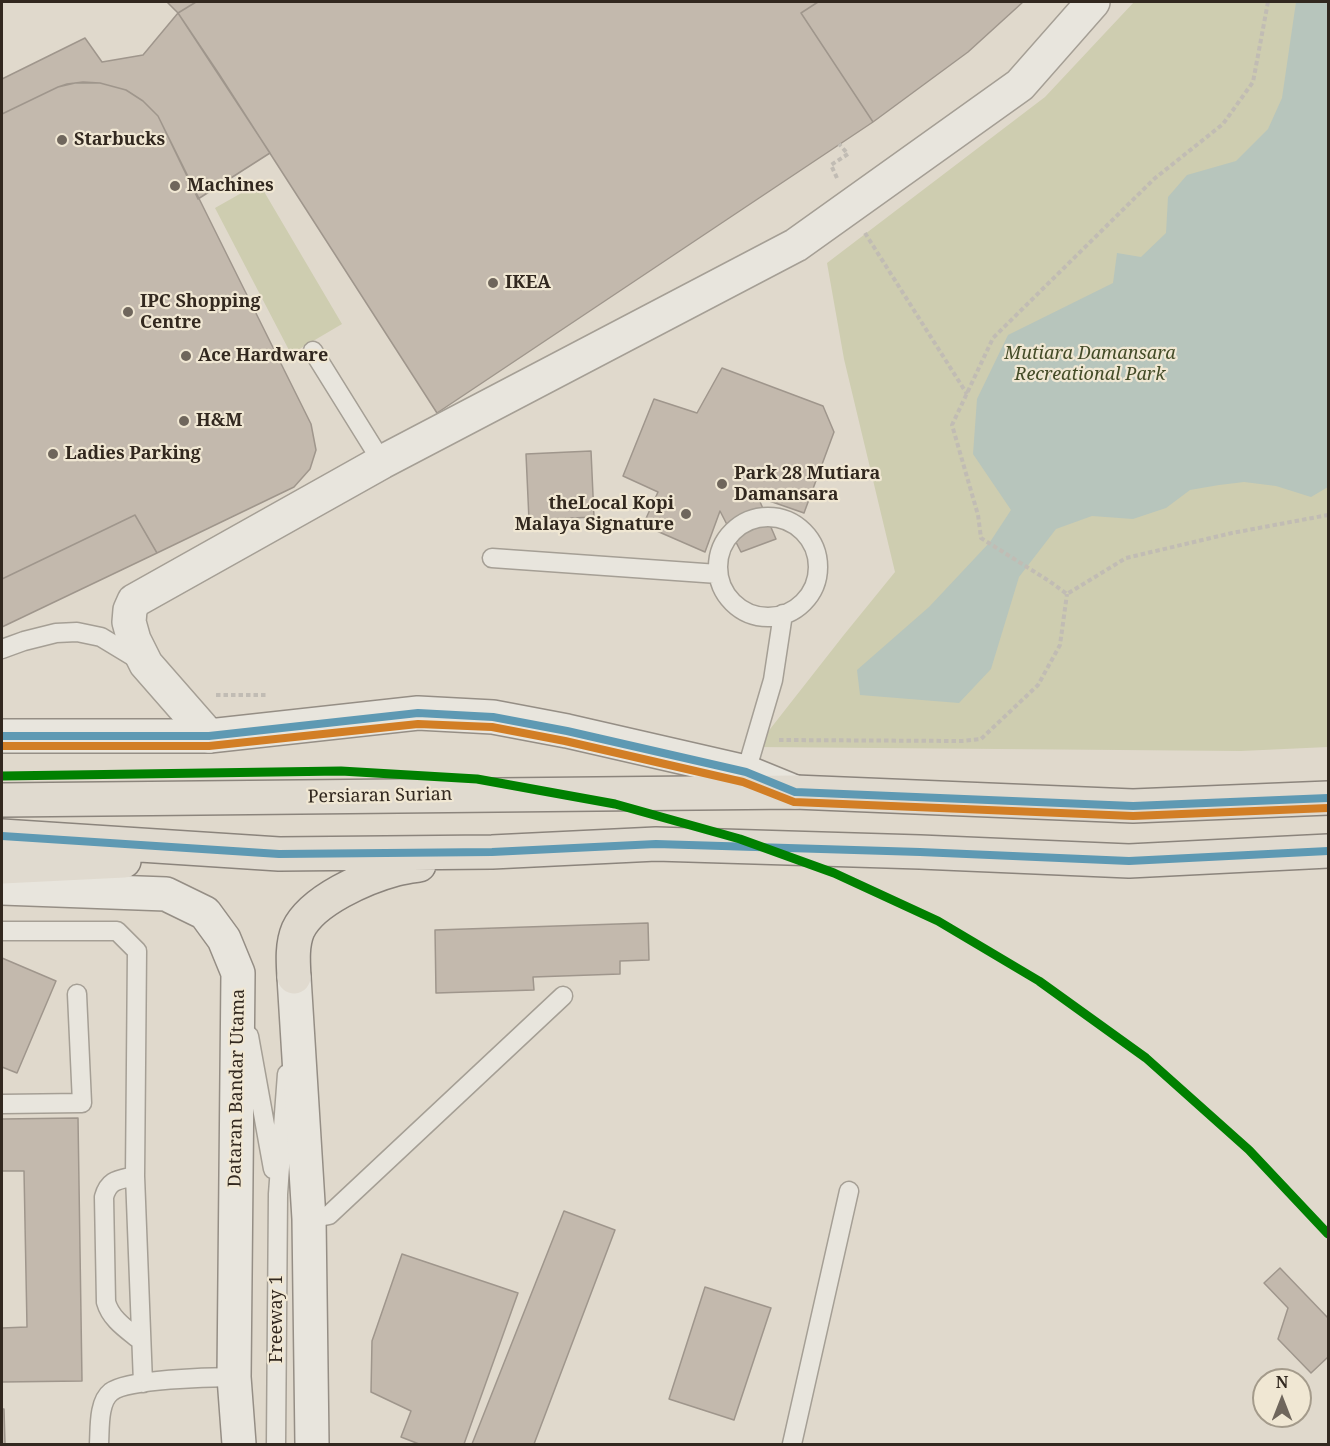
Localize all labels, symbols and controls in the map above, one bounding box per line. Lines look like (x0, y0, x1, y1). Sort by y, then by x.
place label: Starbucks (74, 129, 165, 151)
marker: Starbucks (55, 133, 69, 147)
place label: Machines (187, 175, 274, 197)
marker: Machines (168, 179, 182, 193)
place label: IKEA (505, 272, 551, 294)
marker: IKEA (486, 276, 500, 290)
place label: IPC Shopping Centre (140, 291, 261, 334)
marker: IPC Shopping Centre (121, 305, 135, 319)
park label: Mutiara Damansara Recreational Park (1004, 343, 1176, 386)
place label: Ace Hardware (198, 345, 328, 367)
marker: Ace Hardware (179, 349, 193, 363)
place label: H&M (196, 410, 242, 432)
marker: H&M (177, 414, 191, 428)
place label: Ladies Parking (65, 443, 201, 465)
marker: Ladies Parking (46, 447, 60, 461)
place label: Park 28 Mutiara Damansara (734, 463, 880, 506)
marker: Park 28 Mutiara Damansara (715, 477, 729, 491)
place label: theLocal Kopi Malaya Signature (515, 493, 674, 536)
marker: theLocal Kopi Malaya Signature (679, 507, 693, 521)
street label: Persiaran Surian (307, 784, 453, 808)
street label: Dataran Bandar Utama (224, 989, 250, 1187)
street label: Freeway 1 (266, 1275, 288, 1363)
north arrow (1252, 1368, 1312, 1428)
text: N (1276, 1371, 1288, 1393)

